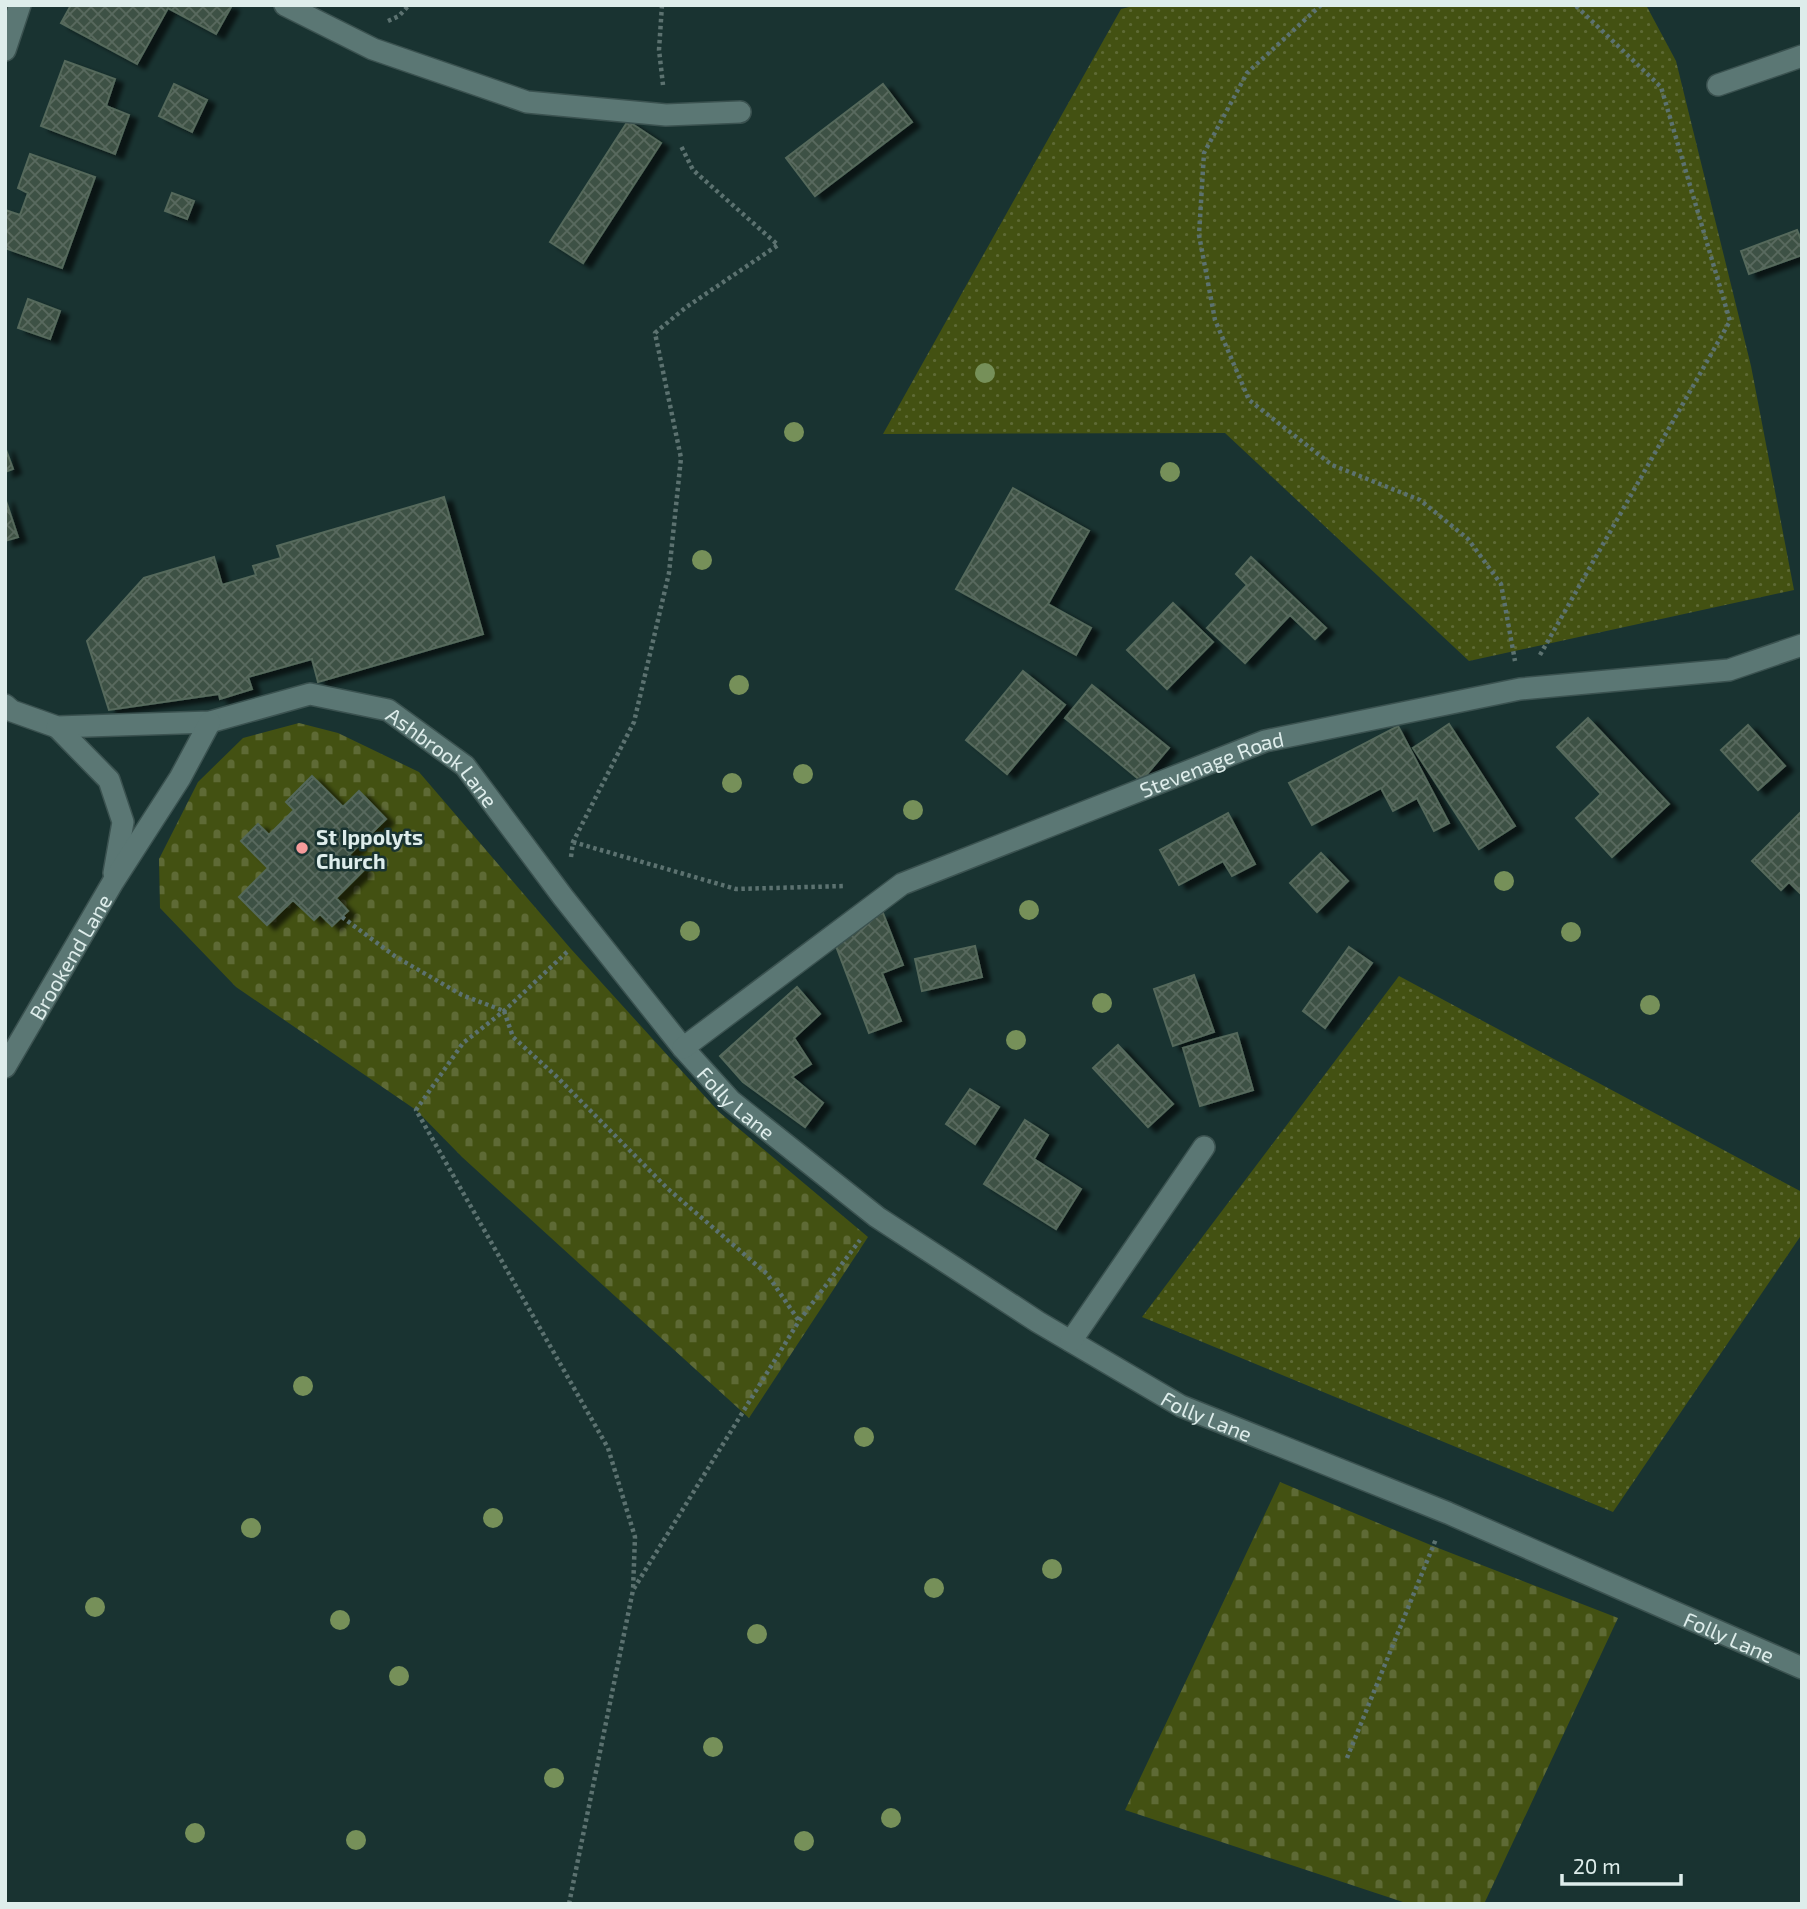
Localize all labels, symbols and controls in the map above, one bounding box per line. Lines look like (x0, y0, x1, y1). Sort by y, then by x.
street label: Ashbrook Lane (382, 701, 504, 812)
street label: Stevenage Road (1136, 725, 1286, 802)
place label: St Ippolyts Church (316, 824, 423, 873)
marker: St Ippolyts Church (294, 840, 310, 856)
street label: Brookend Lane (23, 889, 116, 1024)
street label: Folly Lane (693, 1061, 781, 1144)
street label: Folly Lane (1157, 1385, 1256, 1446)
street label: Folly Lane (1680, 1605, 1778, 1667)
scale bar (1562, 1842, 1681, 1886)
text: 20 m (1573, 1853, 1621, 1878)

